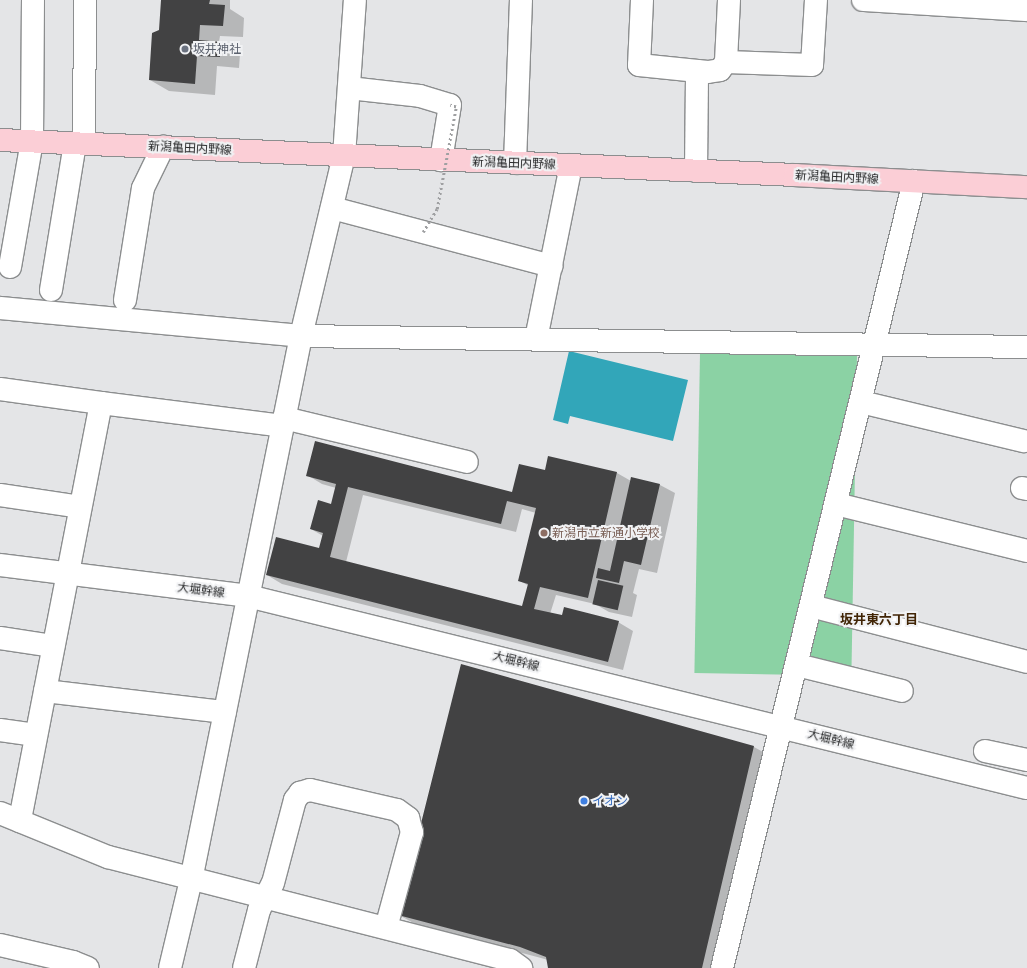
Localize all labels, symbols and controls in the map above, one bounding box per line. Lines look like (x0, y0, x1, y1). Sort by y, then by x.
place label: 坂井神社 (193, 42, 241, 56)
marker: 坂井神社 (180, 44, 190, 54)
street label: 新潟亀田内野線 (148, 139, 232, 157)
street label: 新潟亀田内野線 (472, 154, 556, 172)
street label: 新潟亀田内野線 (795, 168, 879, 186)
place label: 新潟市立新通小学校 (552, 526, 660, 540)
marker: 新潟市立新通小学校 (539, 528, 549, 538)
street label: 大堀幹線 (176, 580, 226, 600)
district label: 坂井東六丁目 (840, 611, 918, 627)
street label: 大堀幹線 (491, 648, 541, 674)
street label: 大堀幹線 (806, 726, 856, 752)
place label: イオン (592, 794, 628, 808)
marker: イオン (579, 796, 589, 806)

